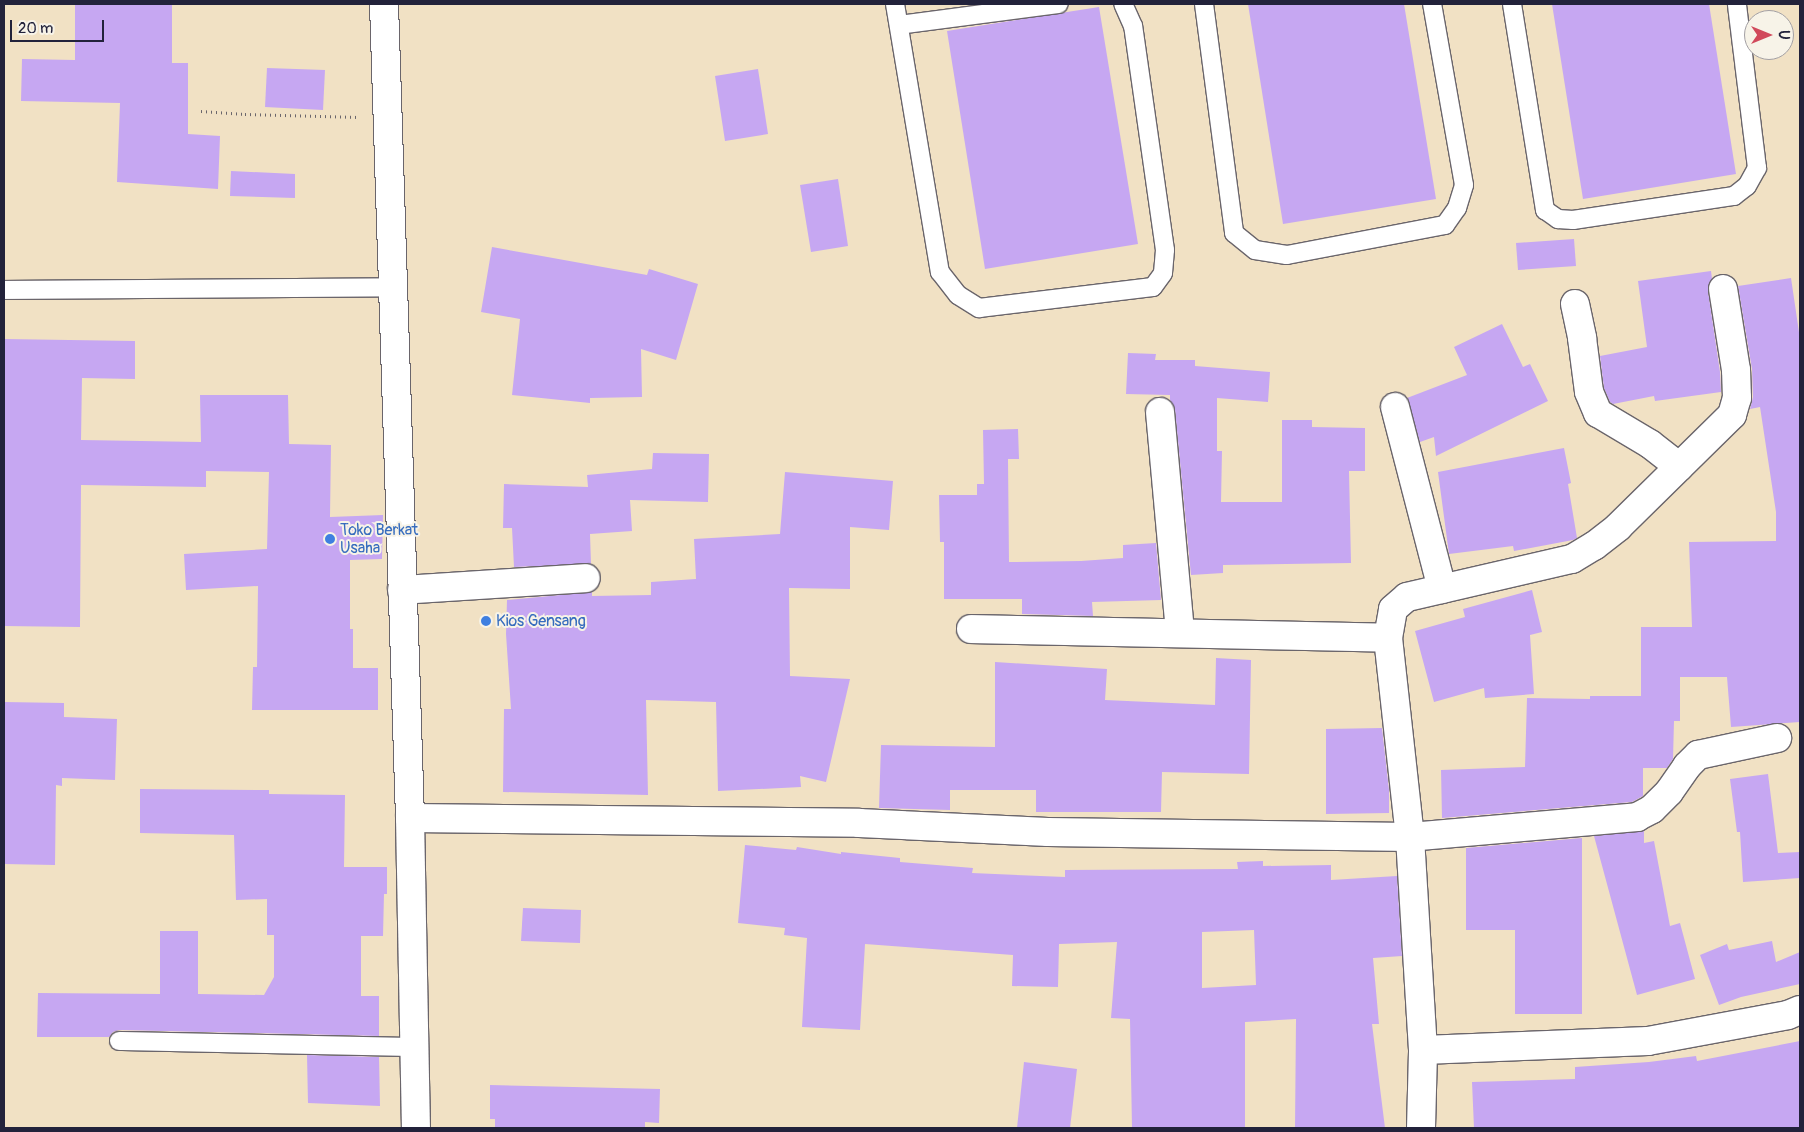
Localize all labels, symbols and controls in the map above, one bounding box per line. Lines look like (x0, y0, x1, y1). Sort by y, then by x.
scale bar (12, 10, 106, 42)
north arrow (1744, 10, 1794, 60)
text: 20 m (18, 19, 53, 38)
text: U (1775, 30, 1792, 40)
place label: Toko Berkat Usaha (340, 520, 418, 558)
marker: Toko Berkat Usaha (324, 533, 336, 545)
place label: Kios Gensang (496, 611, 586, 631)
marker: Kios Gensang (480, 615, 492, 627)

